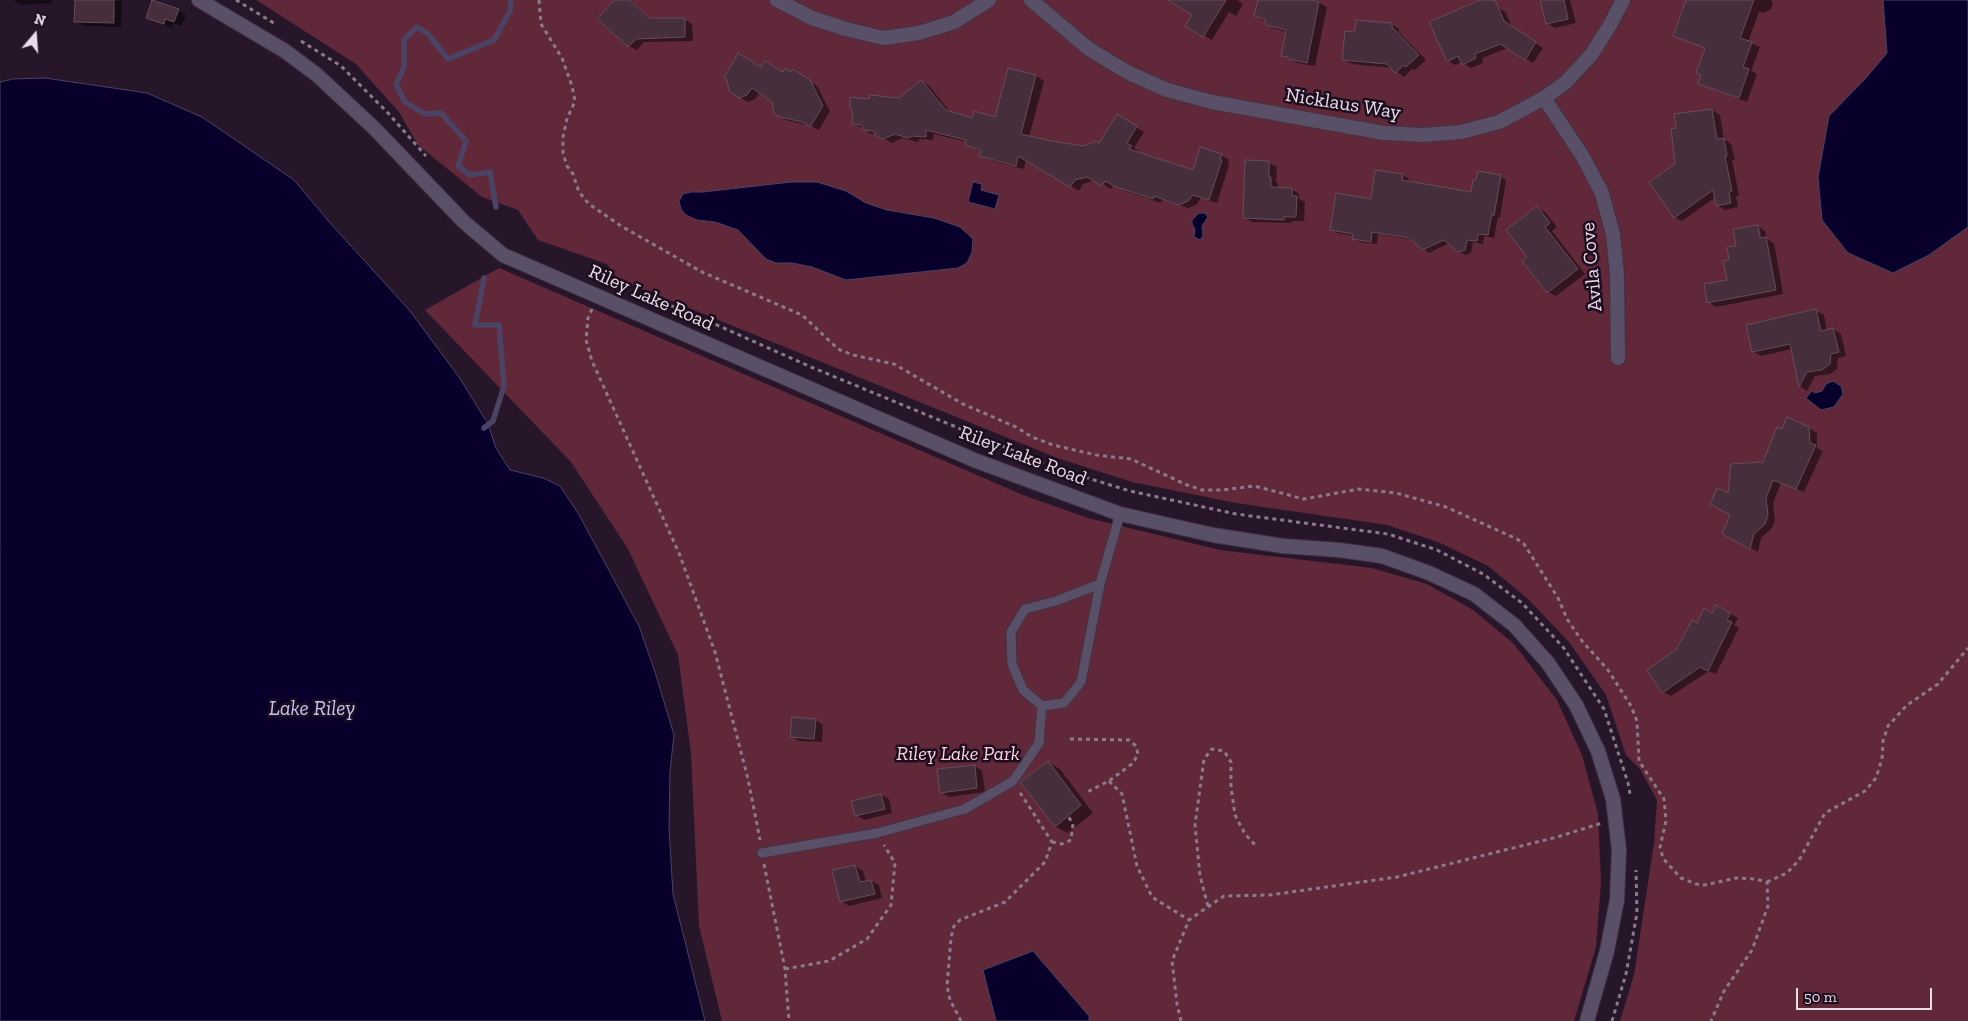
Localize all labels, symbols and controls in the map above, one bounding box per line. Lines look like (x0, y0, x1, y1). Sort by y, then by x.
north arrow (10, 10, 60, 60)
text: N (32, 11, 47, 30)
street label: Nicklaus Way (1284, 83, 1402, 125)
street label: Avila Cove (1576, 221, 1608, 313)
street label: Riley Lake Road (585, 260, 717, 336)
street label: Riley Lake Road (956, 421, 1090, 491)
water label: Lake Riley (269, 696, 355, 722)
park label: Riley Lake Park (896, 742, 1020, 766)
scale bar (1798, 978, 1934, 1010)
text: 50 m (1804, 988, 1837, 1006)

